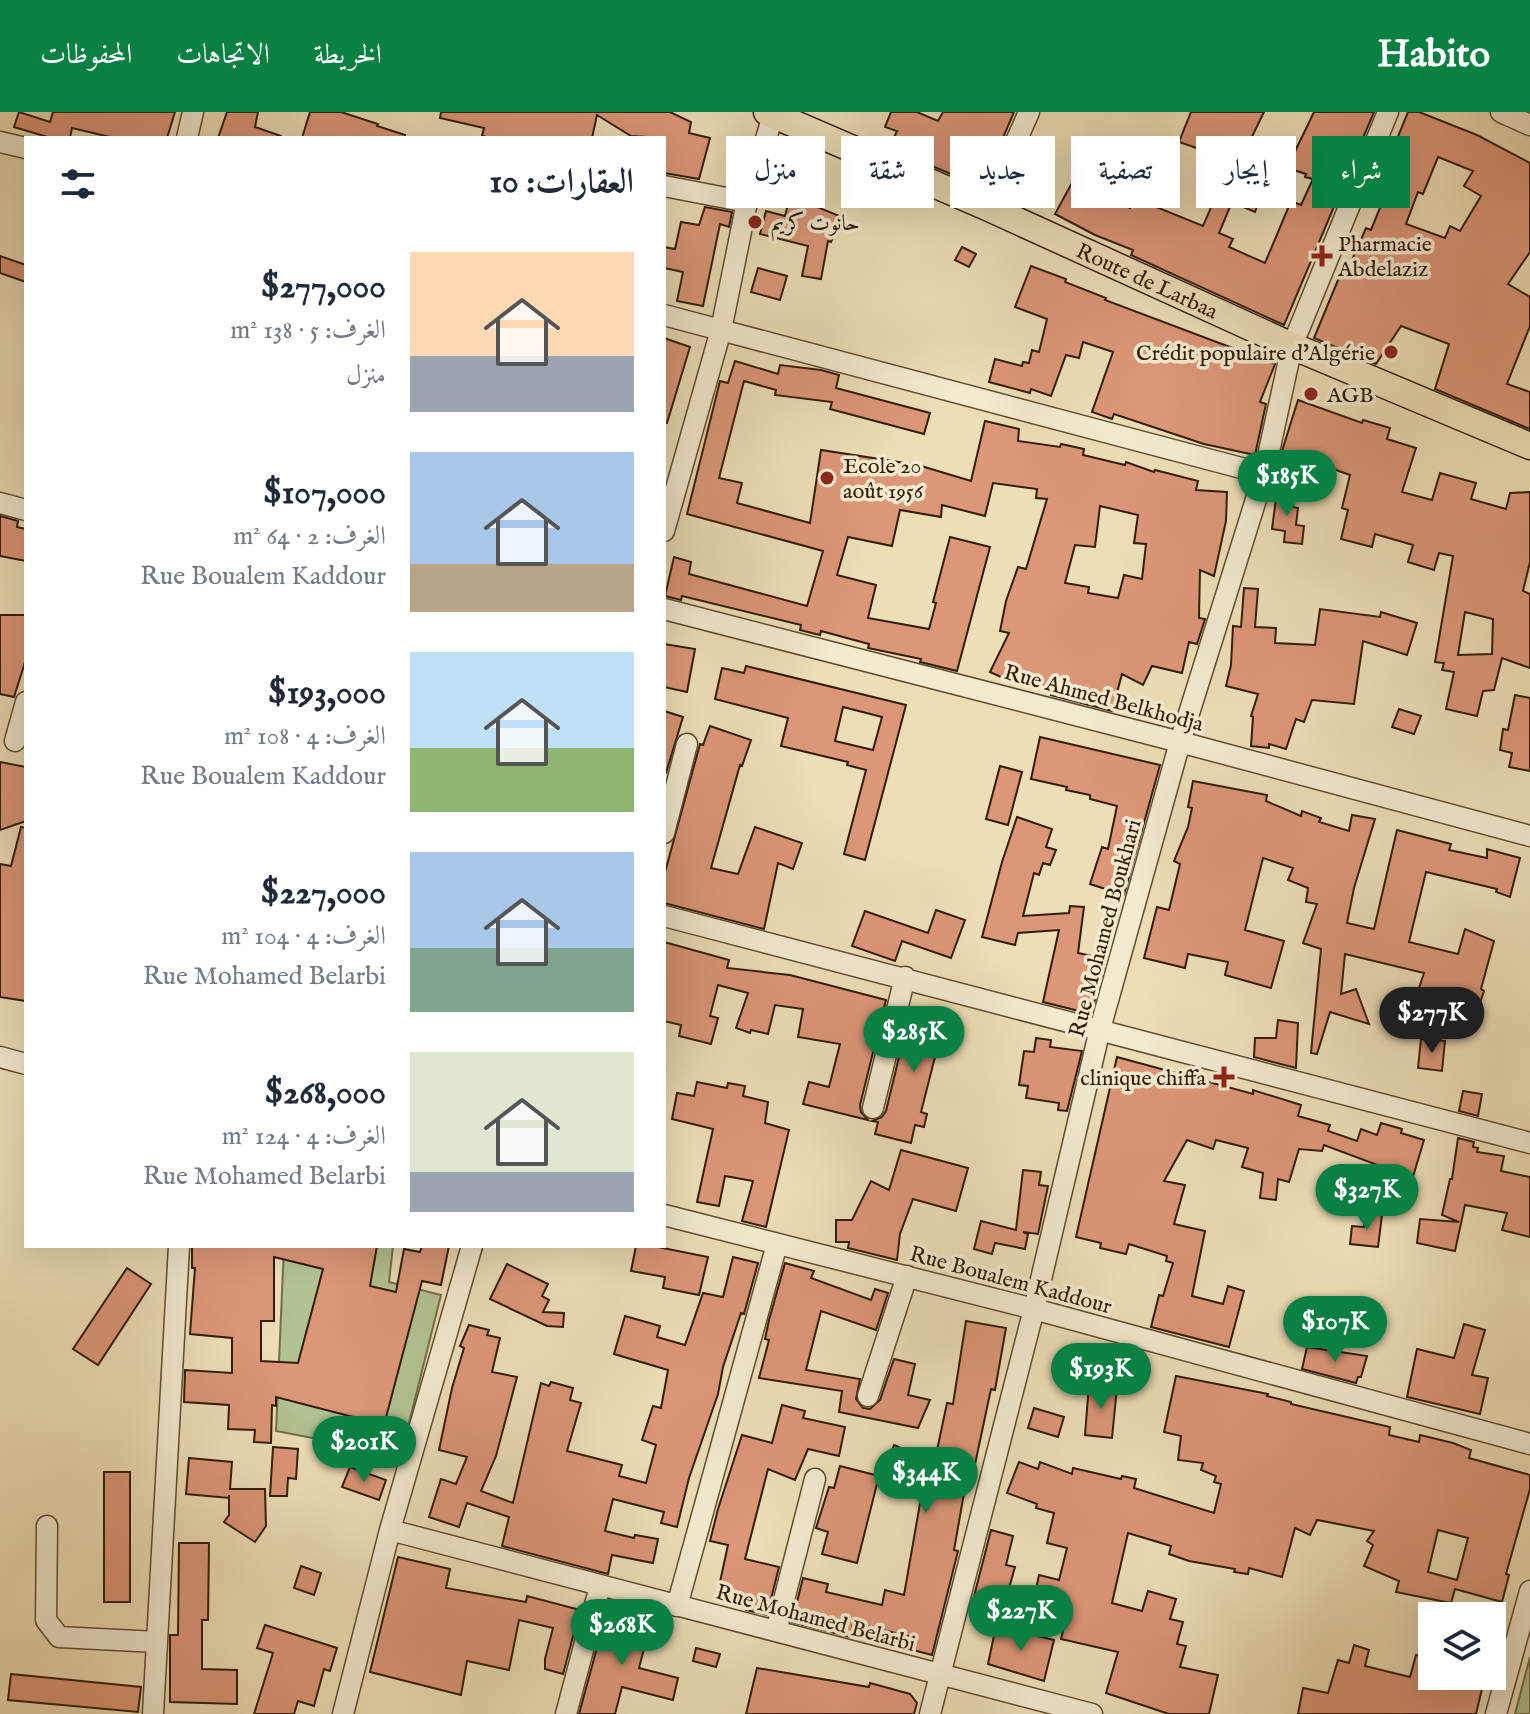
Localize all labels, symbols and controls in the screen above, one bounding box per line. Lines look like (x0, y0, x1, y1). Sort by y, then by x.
text: Habito (1377, 32, 1490, 80)
text: المحفوظات (40, 38, 132, 73)
text: الاتجاهات (176, 38, 270, 73)
text: الخريطة (314, 38, 382, 73)
chip: منزل (726, 136, 825, 208)
chip: شقة (841, 136, 934, 208)
chip: جديد (950, 136, 1055, 208)
chip: تصفية (1071, 136, 1180, 208)
chip: إيجار (1196, 136, 1296, 208)
chip: شراء (1312, 136, 1410, 208)
text: العقارات: 10 (490, 161, 634, 204)
icon: filters (56, 162, 100, 206)
place label: حانوت كريم (771, 210, 860, 242)
marker: حانوت كريم (746, 213, 764, 231)
place label: Pharmacie Abdelaziz (1337, 231, 1432, 284)
street label: Route de Larbaa (1071, 237, 1223, 327)
marker: Pharmacie Abdelaziz (1313, 247, 1331, 265)
text: $277,000 (261, 266, 386, 309)
icon: home (474, 284, 570, 380)
text: الغرف: 5 · 138 m² (230, 314, 386, 347)
place label: Crédit populaire d'Algérie (1136, 340, 1375, 368)
marker: Crédit populaire d'Algérie (1382, 343, 1400, 361)
text: منزل (346, 359, 386, 392)
place label: AGB (1326, 382, 1373, 410)
marker: AGB (1302, 385, 1320, 403)
pin: $185K (1231, 450, 1343, 518)
place label: Ecole 20 août 1956 (843, 453, 924, 506)
text: $185K (1256, 459, 1318, 492)
marker: Ecole 20 août 1956 (818, 469, 836, 487)
text: $107,000 (263, 472, 386, 515)
icon: home (474, 484, 570, 580)
text: الغرف: 2 · 64 m² (233, 520, 386, 553)
text: Rue Boualem Kaddour (140, 560, 386, 593)
street label: Rue Ahmed Belkhodja (1001, 659, 1207, 739)
text: $193,000 (268, 672, 386, 715)
icon: home (474, 684, 570, 780)
text: الغرف: 4 · 108 m² (224, 720, 386, 753)
text: Rue Boualem Kaddour (140, 760, 386, 793)
street label: Rue Mohamed Boukhari (1063, 816, 1149, 1041)
text: $227,000 (261, 872, 386, 915)
icon: home (474, 884, 570, 980)
text: الغرف: 4 · 104 m² (221, 920, 386, 953)
text: Rue Mohamed Belarbi (143, 960, 386, 993)
pin: $277K (1376, 987, 1488, 1055)
text: $277K (1397, 996, 1467, 1029)
pin: $285K (858, 1006, 970, 1074)
text: $285K (881, 1015, 947, 1048)
place label: clinique chiffa (1080, 1065, 1206, 1093)
marker: clinique chiffa (1213, 1066, 1235, 1088)
text: $268,000 (264, 1072, 386, 1115)
icon: home (474, 1084, 570, 1180)
text: الغرف: 4 · 124 m² (222, 1120, 386, 1153)
text: Rue Mohamed Belarbi (143, 1160, 386, 1193)
pin: $327K (1311, 1164, 1423, 1232)
text: $327K (1334, 1173, 1400, 1206)
street label: Rue Boualem Kaddour (906, 1240, 1115, 1321)
pin: $107K (1279, 1296, 1391, 1364)
text: $107K (1301, 1305, 1369, 1338)
pin: $193K (1045, 1343, 1157, 1411)
text: $193K (1069, 1352, 1133, 1385)
pin: $201K (308, 1416, 420, 1484)
text: $201K (330, 1425, 398, 1458)
pin: $344K (870, 1447, 982, 1515)
text: $344K (892, 1456, 960, 1489)
street label: Rue Mohamed Belarbi (712, 1579, 919, 1659)
pin: $227K (965, 1585, 1077, 1653)
text: $227K (986, 1594, 1056, 1627)
pin: $268K (566, 1599, 678, 1667)
map controls (1418, 1602, 1506, 1690)
button: layers (1418, 1602, 1506, 1690)
text: $268K (589, 1608, 655, 1641)

